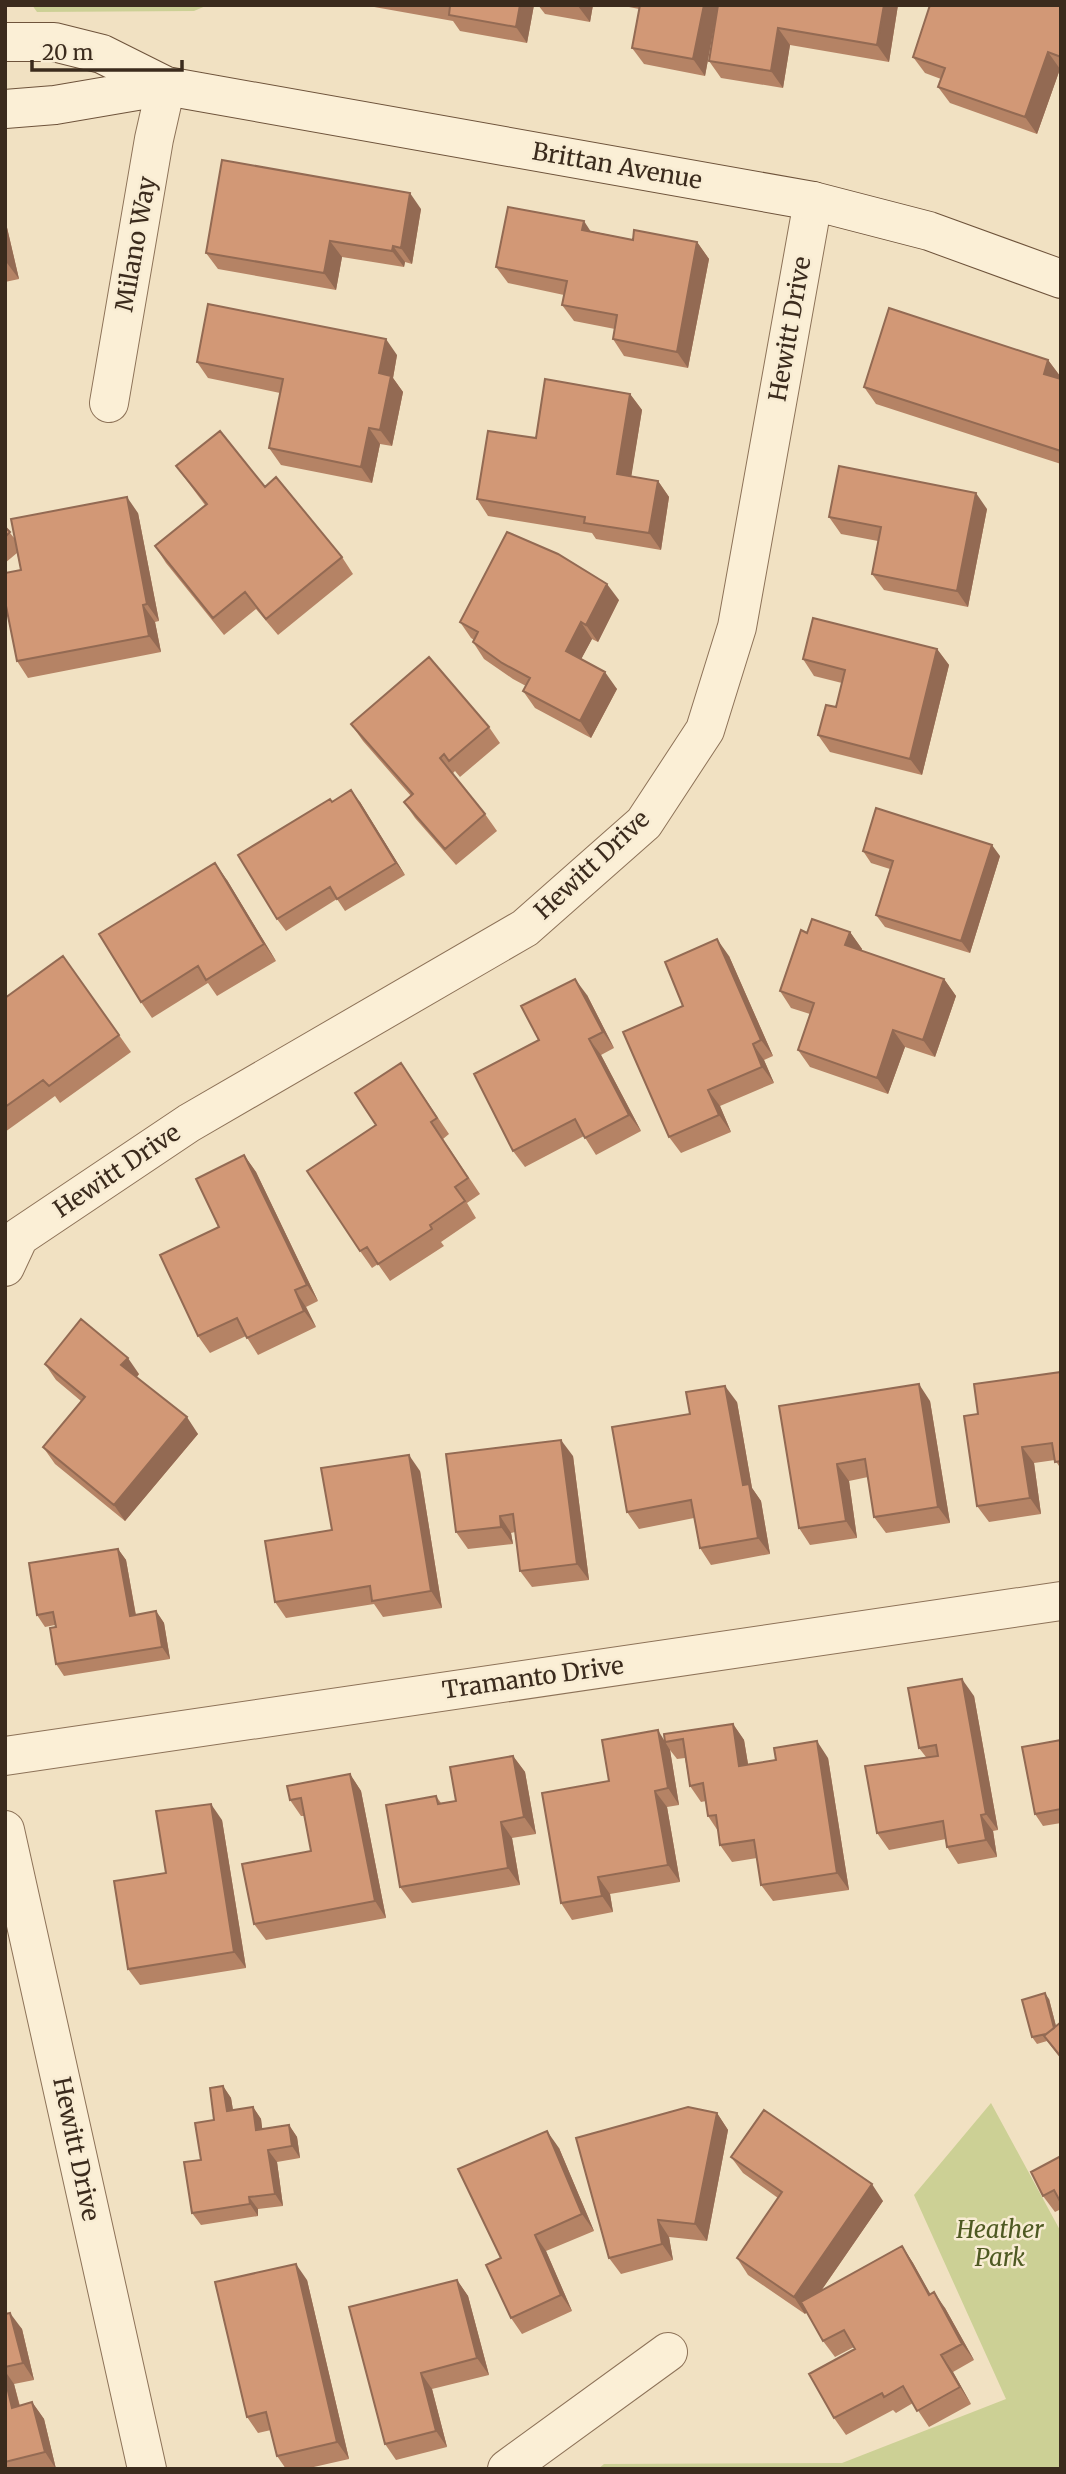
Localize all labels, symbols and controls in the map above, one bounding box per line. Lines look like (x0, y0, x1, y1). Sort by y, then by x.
scale bar (32, 28, 182, 72)
text: 20 m (42, 39, 94, 66)
street label: Brittan Avenue (530, 135, 704, 196)
street label: Milano Way (108, 174, 163, 314)
street label: Hewitt Drive (762, 254, 817, 404)
street label: Hewitt Drive (528, 803, 656, 926)
street label: Hewitt Drive (47, 1117, 186, 1224)
street label: Tramanto Drive (440, 1649, 626, 1706)
street label: Hewitt Drive (46, 2074, 107, 2224)
park label: Heather Park (955, 2214, 1045, 2273)

